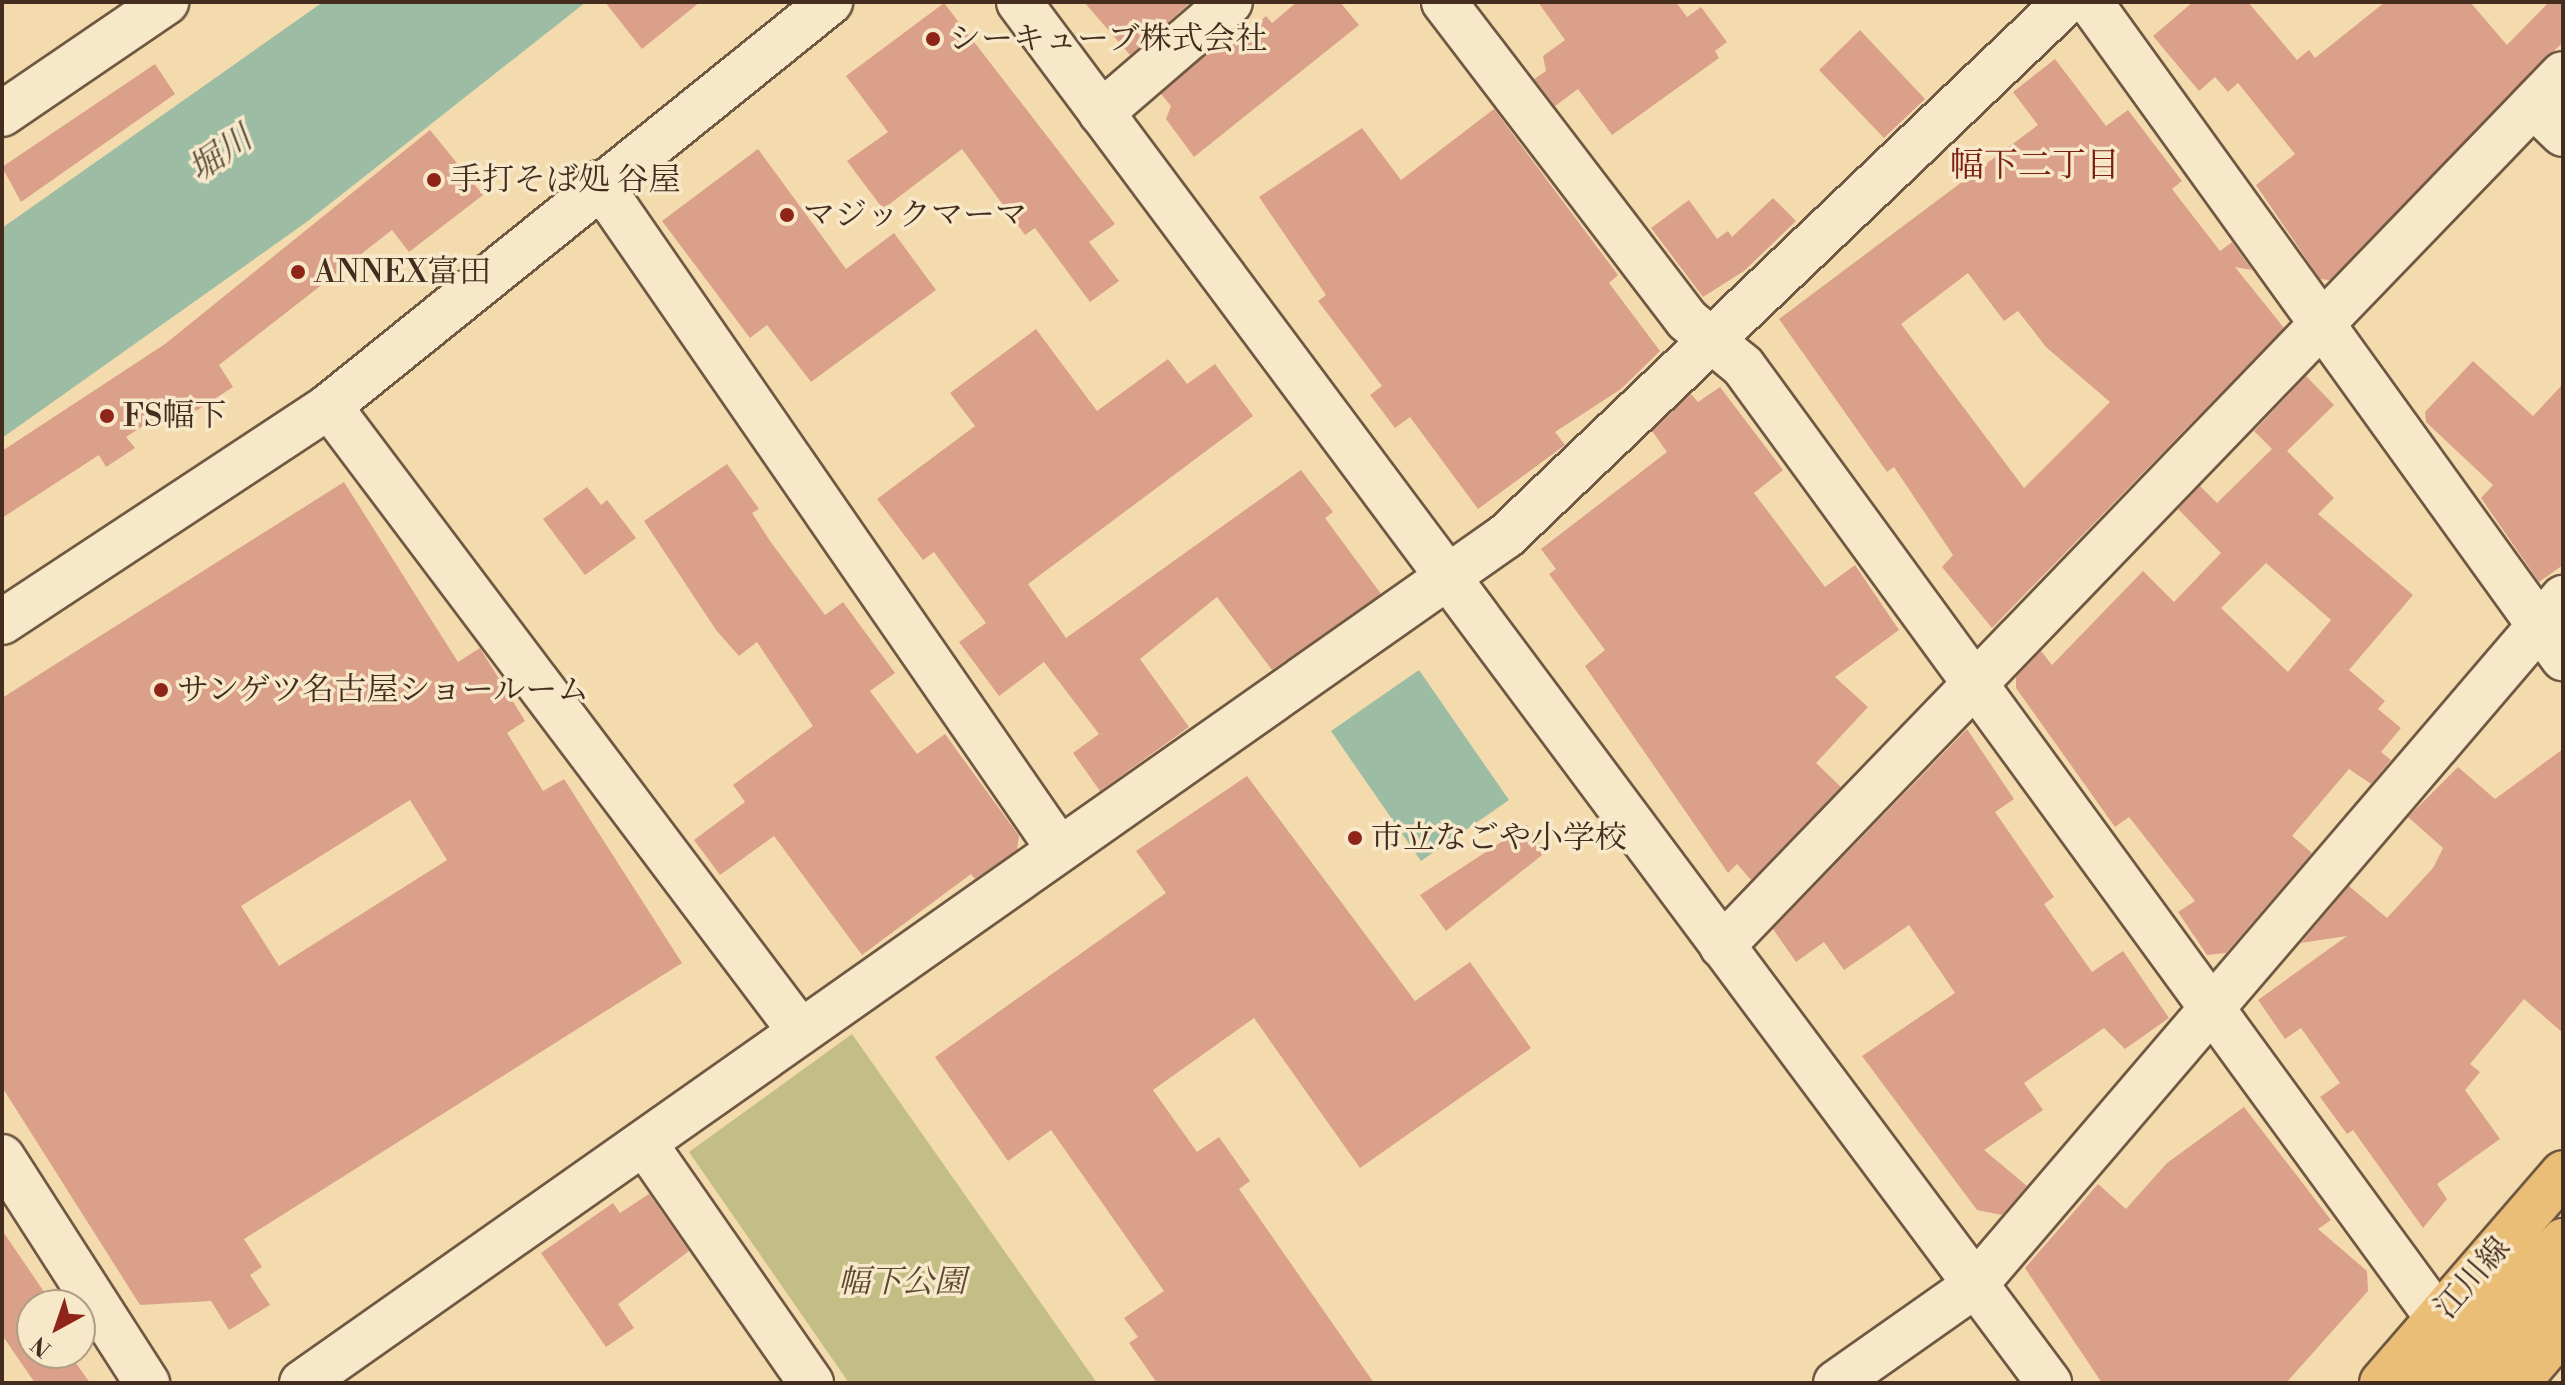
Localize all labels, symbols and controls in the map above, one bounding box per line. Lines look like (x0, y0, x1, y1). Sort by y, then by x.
place label: シーキューブ株式会社 (949, 20, 1269, 58)
marker: シーキューブ株式会社 (924, 30, 942, 48)
water label: 堀川 (181, 119, 261, 191)
district label: 幅下二丁目 (1950, 147, 2120, 187)
place label: 手打そば処 谷屋 (450, 161, 681, 199)
marker: 手打そば処 谷屋 (425, 171, 443, 189)
place label: マジックマーマ (803, 196, 1027, 234)
marker: マジックマーマ (778, 206, 796, 224)
place label: ANNEX富田 (314, 253, 491, 291)
marker: ANNEX富田 (289, 263, 307, 281)
place label: FS幅下 (123, 397, 226, 435)
marker: FS幅下 (98, 407, 116, 425)
place label: サンゲツ名古屋ショールーム (177, 671, 593, 709)
marker: サンゲツ名古屋ショールーム (152, 681, 170, 699)
place label: 市立なごや小学校 (1371, 819, 1627, 857)
marker: 市立なごや小学校 (1346, 829, 1364, 847)
street label: 江川線 (2427, 1229, 2519, 1327)
park label: 幅下公園 (838, 1263, 966, 1301)
north arrow (16, 1289, 96, 1369)
text: N (26, 1330, 57, 1362)

